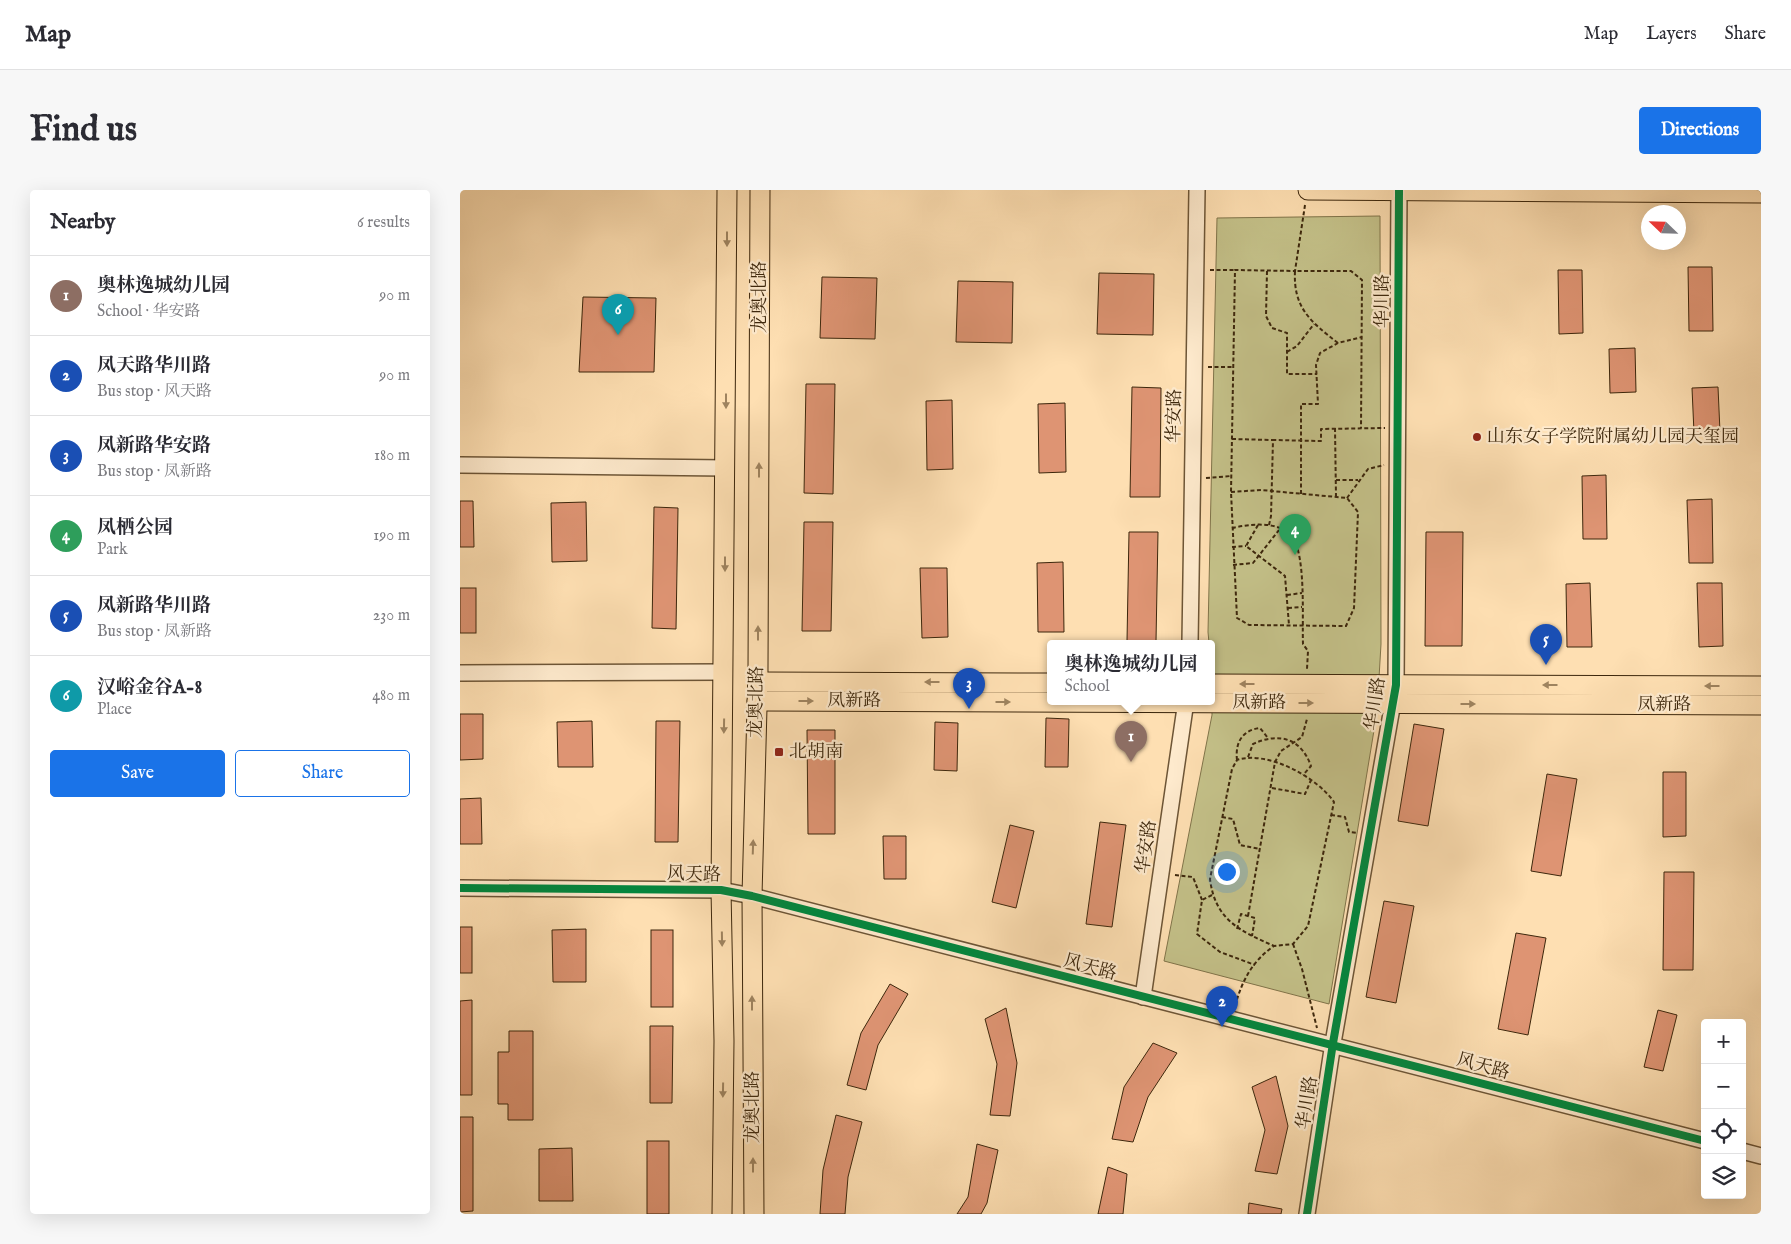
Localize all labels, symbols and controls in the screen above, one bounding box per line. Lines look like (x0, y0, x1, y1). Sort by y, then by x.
text: Map (25, 19, 71, 50)
text: Map (1584, 23, 1618, 46)
text: Layers (1646, 23, 1697, 46)
text: Share (1725, 23, 1766, 46)
button: Directions (1639, 107, 1761, 154)
text: Find us (30, 108, 137, 153)
north arrow (1641, 205, 1686, 250)
text: Nearby (50, 209, 115, 236)
text: 6 results (357, 213, 410, 233)
one-way arrow (723, 231, 731, 247)
street label: 龙奥北路 (749, 261, 772, 333)
text: 奥林逸城幼儿园 (97, 274, 230, 298)
street label: 华川路 (1372, 274, 1395, 328)
text: 1 (63, 286, 69, 306)
text: 90 m (379, 286, 410, 306)
pin: 6 (602, 294, 634, 335)
text: School · 华安路 (97, 302, 201, 322)
text: 凤天路华川路 (97, 354, 211, 378)
text: 2 (62, 366, 70, 386)
text: 90 m (379, 366, 410, 386)
text: Bus stop · 风天路 (97, 382, 212, 402)
street label: 华安路 (1163, 389, 1187, 443)
one-way arrow (722, 393, 730, 409)
place label: 山东女子学院附属幼儿园天玺园 (1487, 426, 1739, 449)
marker: 山东女子学院附属幼儿园天玺园 (1471, 431, 1483, 443)
text: 凤新路华安路 (97, 434, 211, 458)
text: 3 (63, 446, 69, 466)
text: 180 m (374, 446, 410, 466)
text: Bus stop · 凤新路 (97, 462, 212, 482)
one-way arrow (755, 462, 763, 478)
pin: 4 (1279, 514, 1311, 555)
text: 凤栖公园 (97, 516, 173, 540)
text: 4 (62, 526, 70, 546)
text: 190 m (373, 526, 410, 546)
text: Park (97, 540, 127, 560)
one-way arrow (721, 556, 729, 572)
text: 凤新路华川路 (97, 594, 211, 618)
text: 5 (63, 606, 69, 626)
text: 230 m (373, 606, 410, 626)
text: Bus stop · 凤新路 (97, 622, 212, 642)
pin: 5 (1530, 624, 1562, 665)
one-way arrow (754, 625, 762, 641)
popup (1047, 640, 1215, 705)
text: 奥林逸城幼儿园 (1064, 653, 1198, 677)
street label: 龙奥北路 (745, 666, 769, 738)
pin: 3 (953, 668, 985, 709)
text: 汉峪金谷A-8 (97, 676, 202, 700)
street label: 华川路 (1361, 676, 1391, 732)
text: School (1064, 677, 1110, 697)
one-way arrow (924, 678, 940, 686)
one-way arrow (1239, 680, 1255, 688)
one-way arrow (1542, 681, 1558, 689)
one-way arrow (1704, 682, 1720, 690)
text: 6 (63, 686, 69, 706)
text: 480 m (372, 686, 410, 706)
street label: 凤新路 (827, 690, 881, 713)
street label: 凤新路 (1232, 692, 1286, 715)
street label: 凤新路 (1637, 694, 1691, 717)
one-way arrow (798, 697, 814, 705)
one-way arrow (996, 698, 1012, 706)
one-way arrow (1298, 699, 1314, 707)
text: Place (97, 700, 132, 720)
one-way arrow (1461, 700, 1477, 708)
one-way arrow (719, 718, 727, 734)
pin: 1 (1115, 721, 1147, 762)
place label: 北胡南 (789, 741, 843, 764)
marker: 北胡南 (773, 746, 785, 758)
button: Save (50, 750, 225, 797)
button: Share (235, 750, 410, 797)
street label: 华安路 (1132, 819, 1162, 875)
one-way arrow (749, 839, 757, 855)
your location (1214, 859, 1240, 885)
street label: 风天路 (667, 863, 721, 887)
one-way arrow (718, 931, 726, 947)
street label: 风天路 (1061, 950, 1119, 986)
pin: 2 (1206, 986, 1238, 1027)
one-way arrow (748, 995, 756, 1011)
map controls (1701, 1019, 1746, 1199)
button: + (1701, 1019, 1746, 1064)
street label: 风天路 (1454, 1049, 1512, 1085)
button: − (1701, 1064, 1746, 1109)
street label: 龙奥北路 (742, 1071, 765, 1143)
street label: 华川路 (1292, 1075, 1324, 1131)
one-way arrow (719, 1082, 727, 1098)
button: locate (1701, 1109, 1746, 1154)
button: layers (1701, 1154, 1746, 1199)
one-way arrow (749, 1157, 757, 1173)

